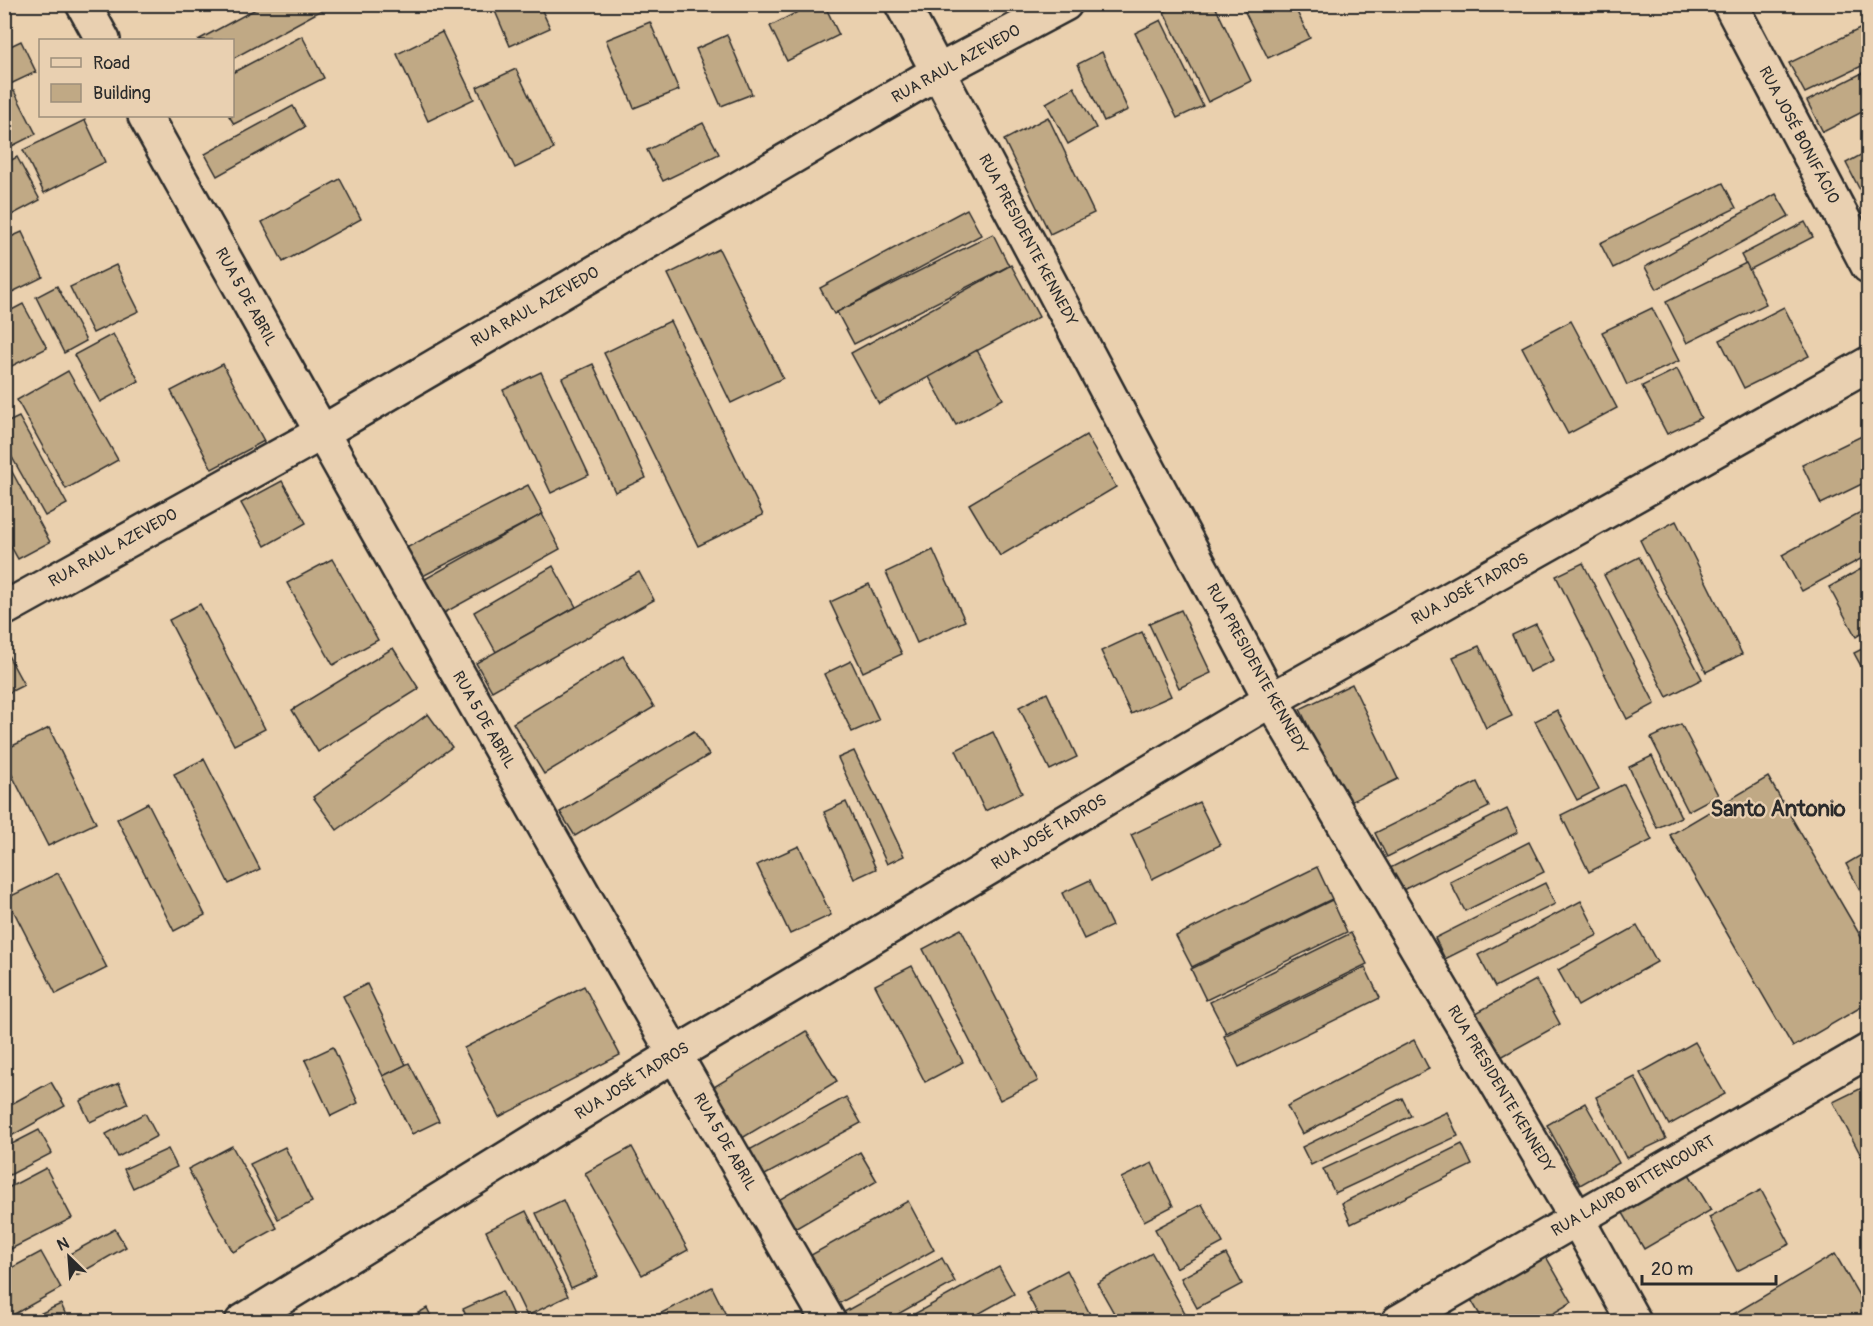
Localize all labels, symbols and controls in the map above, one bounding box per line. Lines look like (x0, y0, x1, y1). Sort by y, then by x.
street label: RUA RAUL AZEVEDO (888, 20, 1024, 108)
legend (39, 39, 234, 117)
text: Road (93, 52, 130, 75)
street label: RUA JOSÉ BONIFÁCIO (1754, 63, 1844, 207)
text: Building (93, 82, 151, 105)
street label: RUA PRESIDENTE KENNEDY (974, 151, 1082, 329)
street label: RUA 5 DE ABRIL (211, 244, 281, 350)
street label: RUA RAUL AZEVEDO (468, 262, 602, 352)
street label: RUA RAUL AZEVEDO (45, 504, 181, 592)
street label: RUA JOSÉ TADROS (1408, 549, 1532, 629)
street label: RUA PRESIDENTE KENNEDY (1202, 580, 1312, 758)
street label: RUA 5 DE ABRIL (448, 668, 520, 772)
street label: RUA JOSÉ TADROS (988, 790, 1110, 874)
district label: Santo Antonio (1710, 795, 1846, 823)
street label: RUA PRESIDENTE KENNEDY (1443, 1002, 1559, 1176)
street label: RUA JOSÉ TADROS (571, 1038, 693, 1124)
street label: RUA 5 DE ABRIL (689, 1090, 761, 1194)
street label: RUA LAURO BITTENCOURT (1548, 1131, 1718, 1241)
north arrow (39, 1227, 99, 1287)
text: N (54, 1233, 72, 1256)
scale bar (1642, 1248, 1776, 1286)
text: 20 m (1651, 1258, 1693, 1281)

